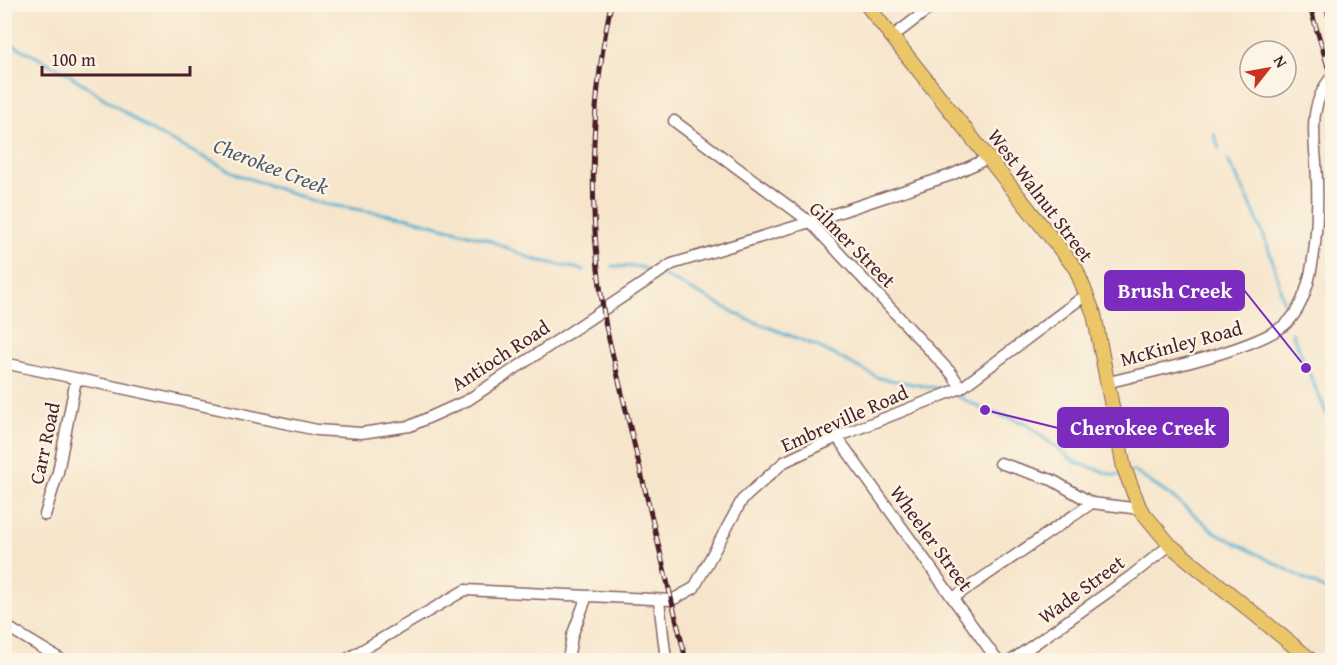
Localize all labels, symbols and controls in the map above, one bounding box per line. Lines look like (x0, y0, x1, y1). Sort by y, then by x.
scale bar (42, 39, 190, 77)
north arrow (1238, 39, 1298, 99)
text: 100 m (51, 46, 96, 73)
text: N (1268, 51, 1294, 72)
street label: West Walnut Street (981, 122, 1101, 268)
water label: Cherokee Creek (209, 130, 333, 202)
street label: Gilmer Street (803, 194, 903, 294)
callout: Brush Creek (1105, 271, 1244, 310)
text: Brush Creek (1118, 275, 1233, 306)
street label: Antioch Road (445, 312, 555, 398)
street label: McKinley Road (1117, 313, 1246, 373)
street label: Embreville Road (776, 377, 913, 459)
street label: Carr Road (21, 399, 67, 487)
callout: Cherokee Creek (1058, 408, 1228, 447)
text: Cherokee Creek (1070, 412, 1217, 443)
street label: Wheeler Street (883, 479, 981, 597)
street label: Wade Street (1032, 548, 1130, 630)

